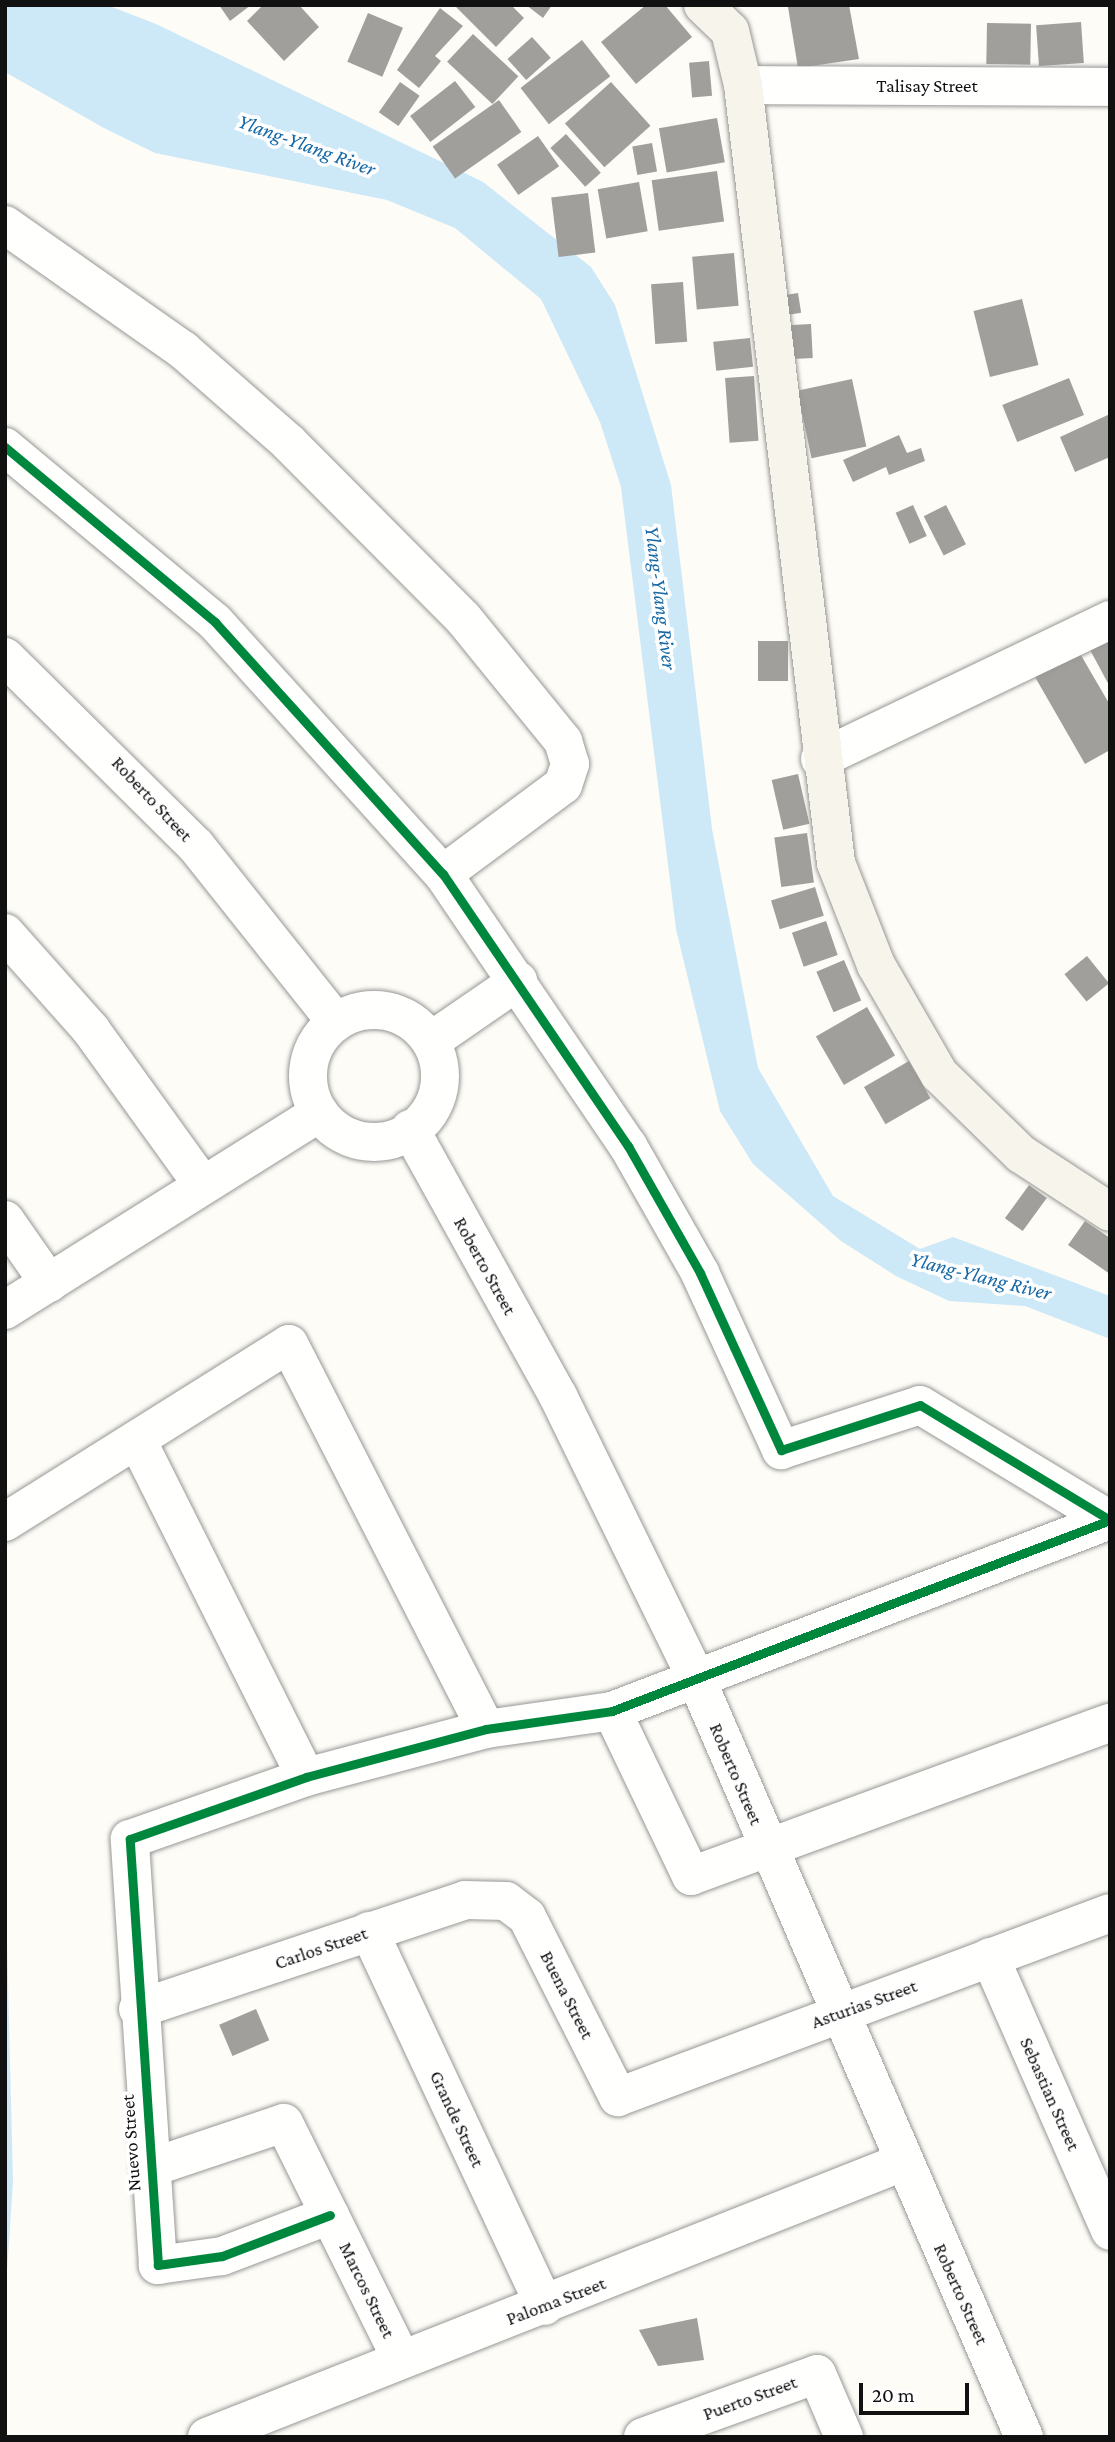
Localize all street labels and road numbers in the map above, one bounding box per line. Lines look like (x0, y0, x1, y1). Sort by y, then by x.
street label: Talisay Street (876, 75, 978, 97)
street label: Roberto Street (107, 752, 197, 846)
street label: Roberto Street (449, 1213, 521, 1319)
street label: Roberto Street (704, 1720, 768, 1828)
street label: Carlos Street (272, 1922, 370, 1974)
street label: Buena Street (535, 1947, 599, 2043)
street label: Asturias Street (808, 1974, 920, 2034)
street label: Sebastian Street (1015, 2034, 1085, 2154)
street label: Grande Street (425, 2067, 489, 2171)
street label: Nuevo Street (116, 2094, 146, 2192)
street label: Marcos Street (334, 2238, 400, 2342)
street label: Roberto Street (929, 2240, 993, 2348)
street label: Paloma Street (503, 2272, 609, 2330)
street label: Puerto Street (700, 2370, 800, 2426)

